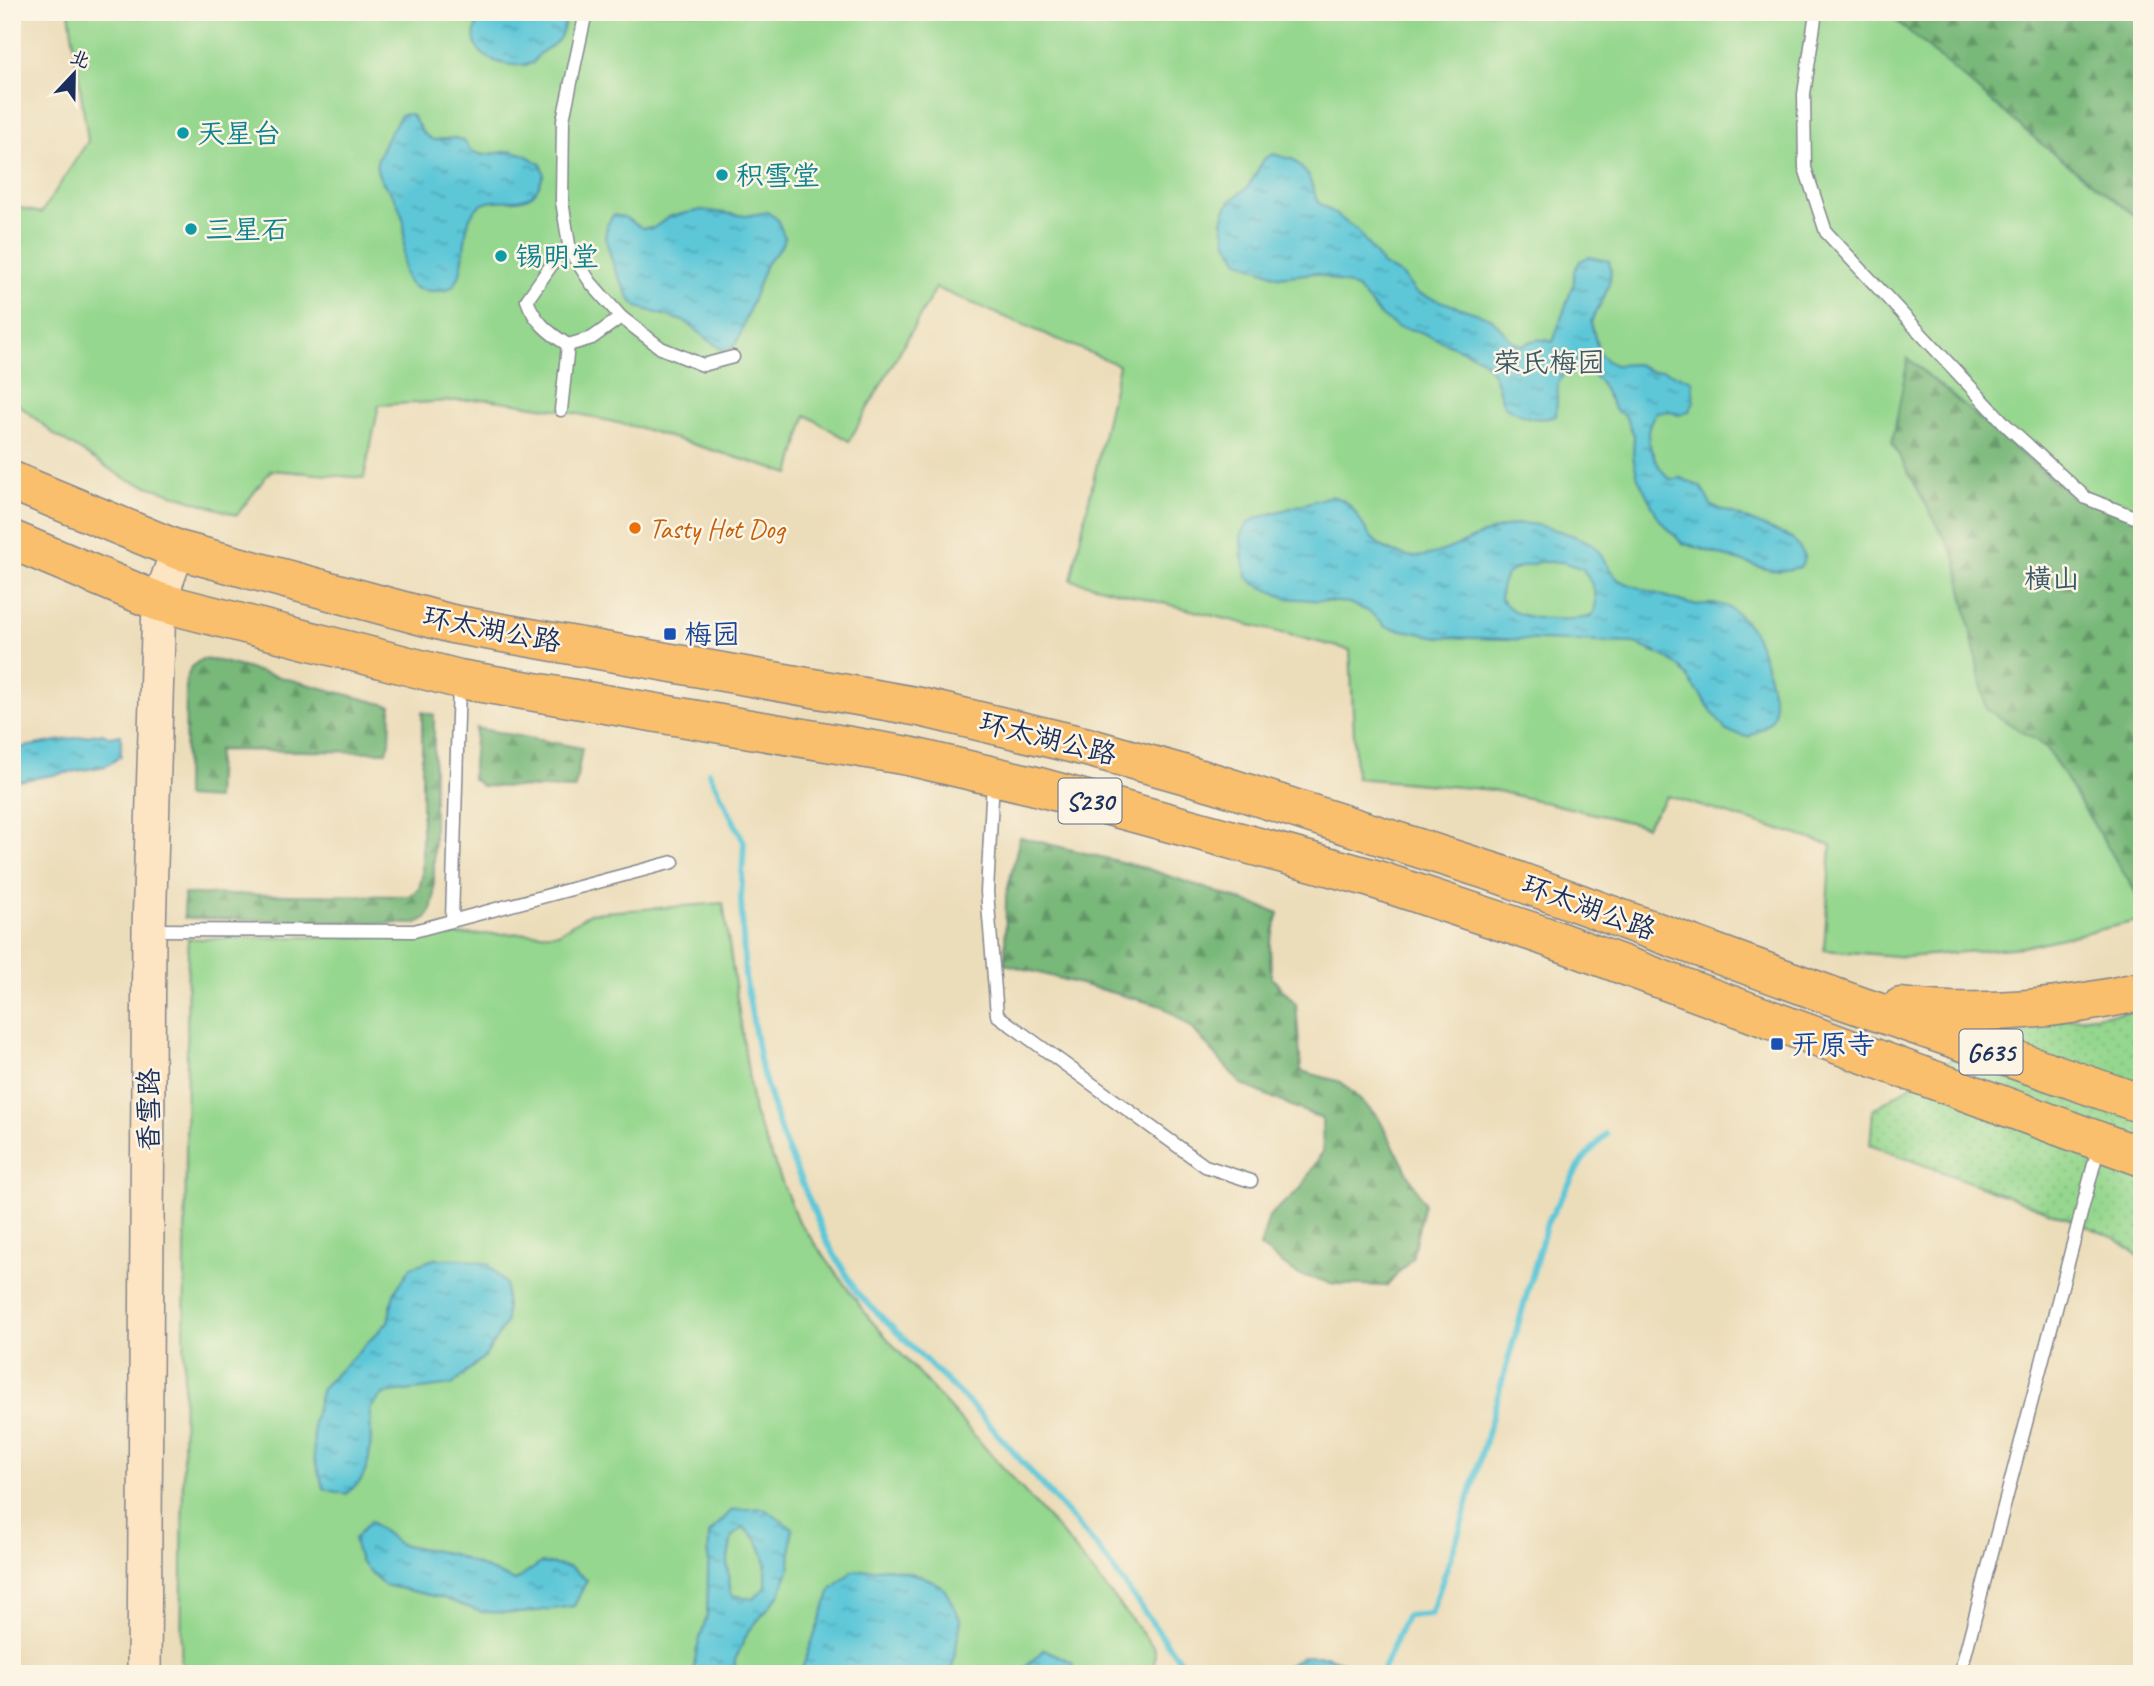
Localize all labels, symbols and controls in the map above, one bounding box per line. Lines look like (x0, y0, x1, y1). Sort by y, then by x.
north arrow (38, 38, 108, 108)
text: 北 (67, 44, 93, 74)
place label: 天星台 (197, 116, 281, 151)
marker: 天星台 (175, 125, 191, 141)
place label: 积雪堂 (736, 158, 820, 193)
marker: 积雪堂 (714, 167, 730, 183)
place label: 三星石 (205, 212, 289, 247)
marker: 三星石 (183, 221, 199, 237)
place label: 锡明堂 (515, 239, 599, 274)
marker: 锡明堂 (493, 248, 509, 264)
park label: 荣氏梅园 (1493, 345, 1605, 380)
place label: Tasty Hot Dog (649, 511, 786, 546)
marker: Tasty Hot Dog (627, 520, 643, 536)
park label: 横山 (2024, 561, 2080, 596)
street label: 环太湖公路 (420, 598, 564, 660)
place label: 梅园 (684, 617, 740, 652)
marker: 梅园 (662, 626, 678, 642)
street label: 环太湖公路 (976, 704, 1120, 772)
road number: S230 (1058, 778, 1122, 824)
street label: 环太湖公路 (1517, 867, 1661, 947)
place label: 开原寺 (1791, 1027, 1875, 1062)
road number: G635 (1960, 1030, 2022, 1074)
marker: 开原寺 (1769, 1036, 1785, 1052)
street label: 香雪路 (131, 1068, 166, 1152)

